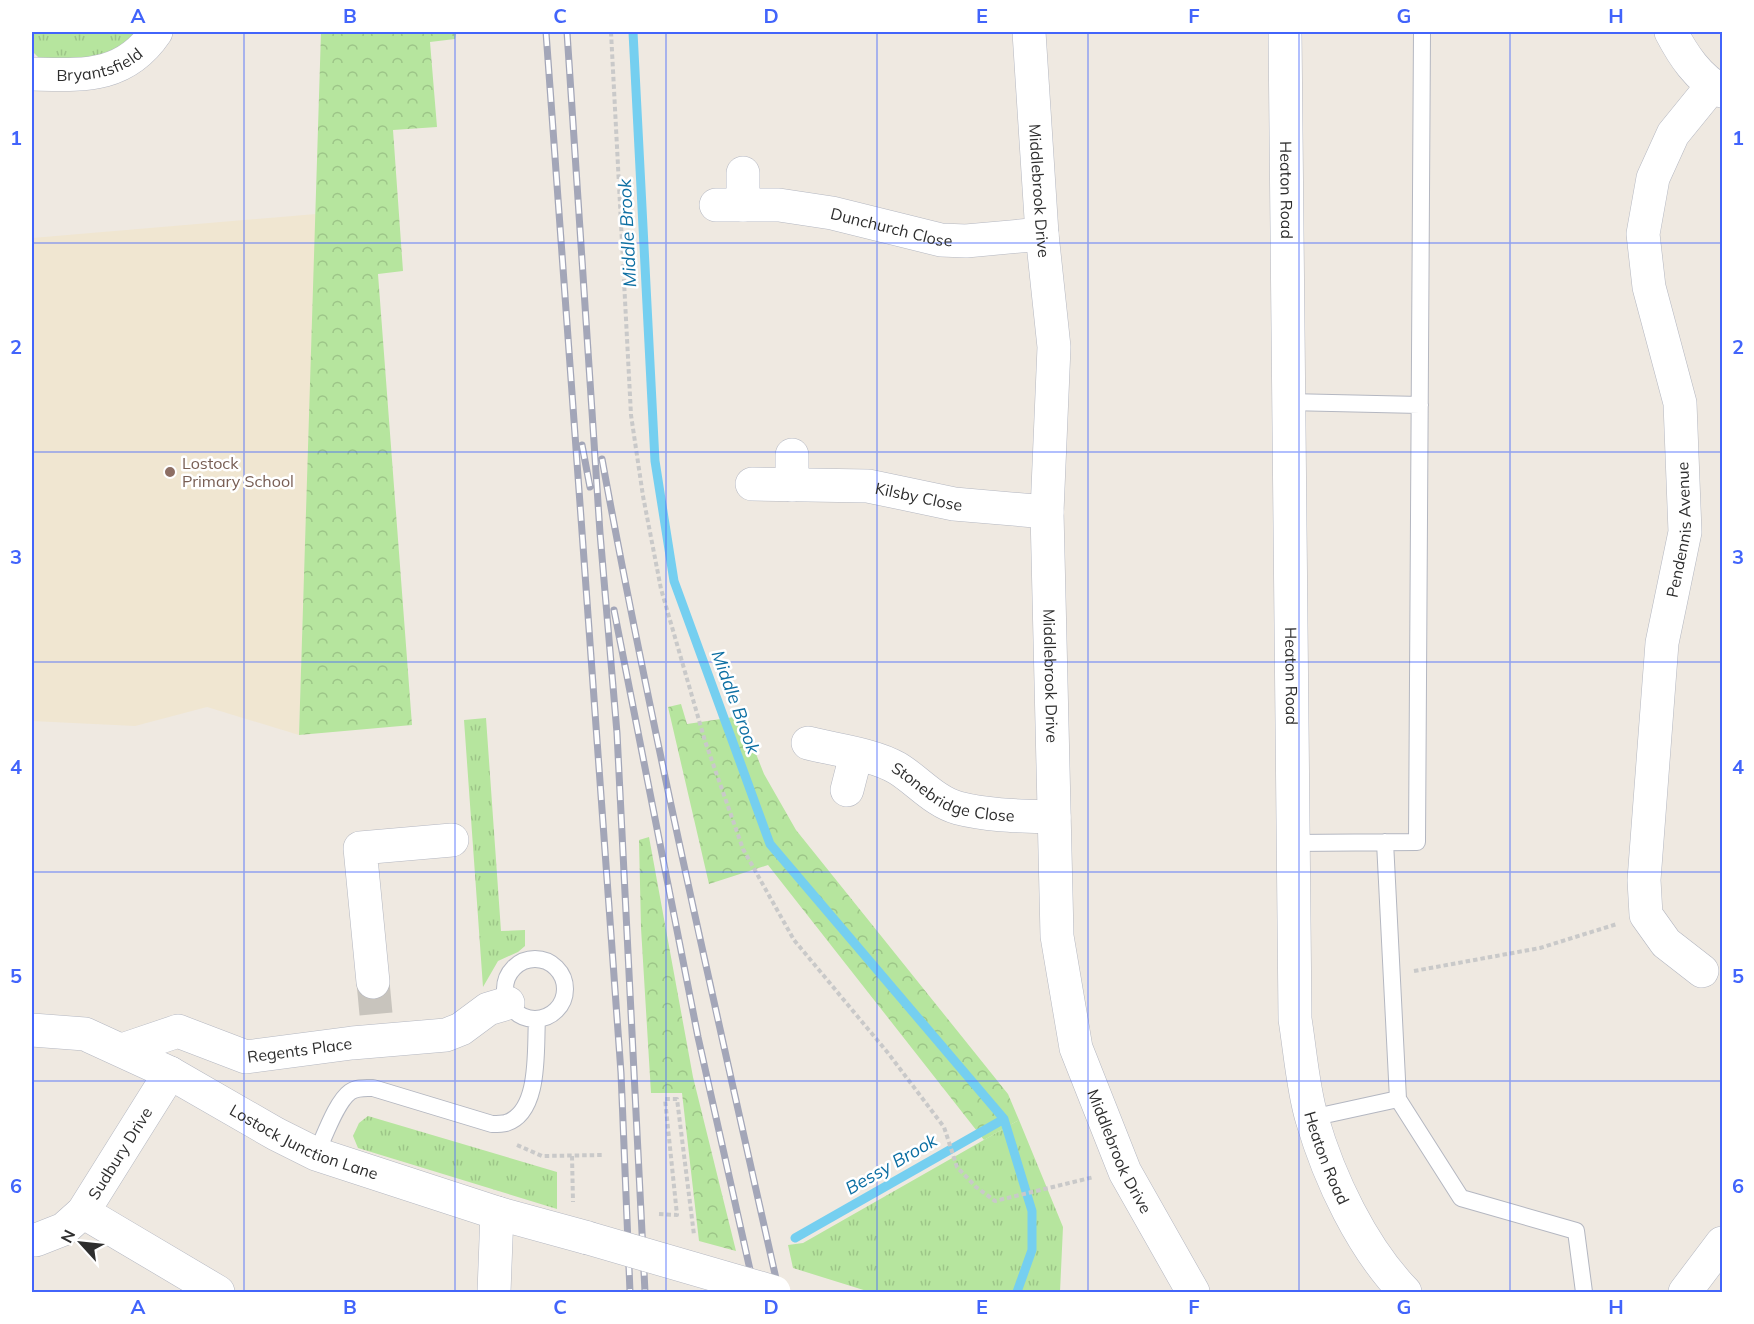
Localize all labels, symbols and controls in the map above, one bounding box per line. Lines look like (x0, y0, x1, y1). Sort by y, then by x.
text: A (131, 3, 146, 28)
text: B (343, 3, 357, 28)
text: C (553, 3, 567, 28)
text: D (763, 3, 779, 28)
text: E (976, 3, 988, 28)
text: F (1188, 3, 1200, 28)
text: G (1397, 3, 1411, 28)
text: H (1608, 3, 1624, 28)
street label: Bryantsfield (56, 43, 146, 85)
street label: Middlebrook Drive (1025, 123, 1054, 259)
text: 1 (10, 125, 22, 150)
text: 1 (1732, 125, 1744, 150)
street label: Heaton Road (1276, 141, 1297, 239)
water label: Middle Brook (613, 177, 641, 288)
street label: Dunchurch Close (829, 203, 953, 250)
text: 2 (10, 334, 22, 359)
text: 2 (1732, 334, 1744, 359)
place label: Lostock Primary School (182, 453, 294, 491)
street label: Pendennis Avenue (1662, 461, 1695, 599)
marker: Lostock Primary School (163, 465, 177, 479)
street label: Kilsby Close (874, 478, 963, 515)
text: 3 (10, 544, 22, 569)
text: 3 (1732, 544, 1744, 569)
street label: Middlebrook Drive (1039, 609, 1062, 743)
street label: Heaton Road (1281, 627, 1302, 725)
water label: Middle Brook (707, 647, 766, 758)
text: 4 (10, 754, 22, 779)
text: 4 (1732, 754, 1744, 779)
street label: Stonebridge Close (888, 757, 1015, 826)
text: 5 (10, 963, 22, 988)
text: 5 (1732, 963, 1744, 988)
street label: Regents Place (246, 1033, 353, 1067)
street label: Middlebrook Drive (1083, 1086, 1156, 1217)
street label: Lostock Junction Lane (226, 1100, 381, 1184)
street label: Sudbury Drive (83, 1103, 156, 1203)
street label: Heaton Road (1300, 1109, 1354, 1208)
water label: Bessy Brook (841, 1128, 942, 1200)
text: 6 (10, 1173, 22, 1198)
text: 6 (1732, 1173, 1744, 1198)
north arrow (51, 1213, 111, 1273)
text: N (56, 1226, 79, 1246)
text: A (131, 1294, 146, 1319)
text: B (343, 1294, 357, 1319)
text: C (553, 1294, 567, 1319)
text: D (763, 1294, 779, 1319)
text: E (976, 1294, 988, 1319)
text: F (1188, 1294, 1200, 1319)
text: G (1397, 1294, 1411, 1319)
text: H (1608, 1294, 1624, 1319)

